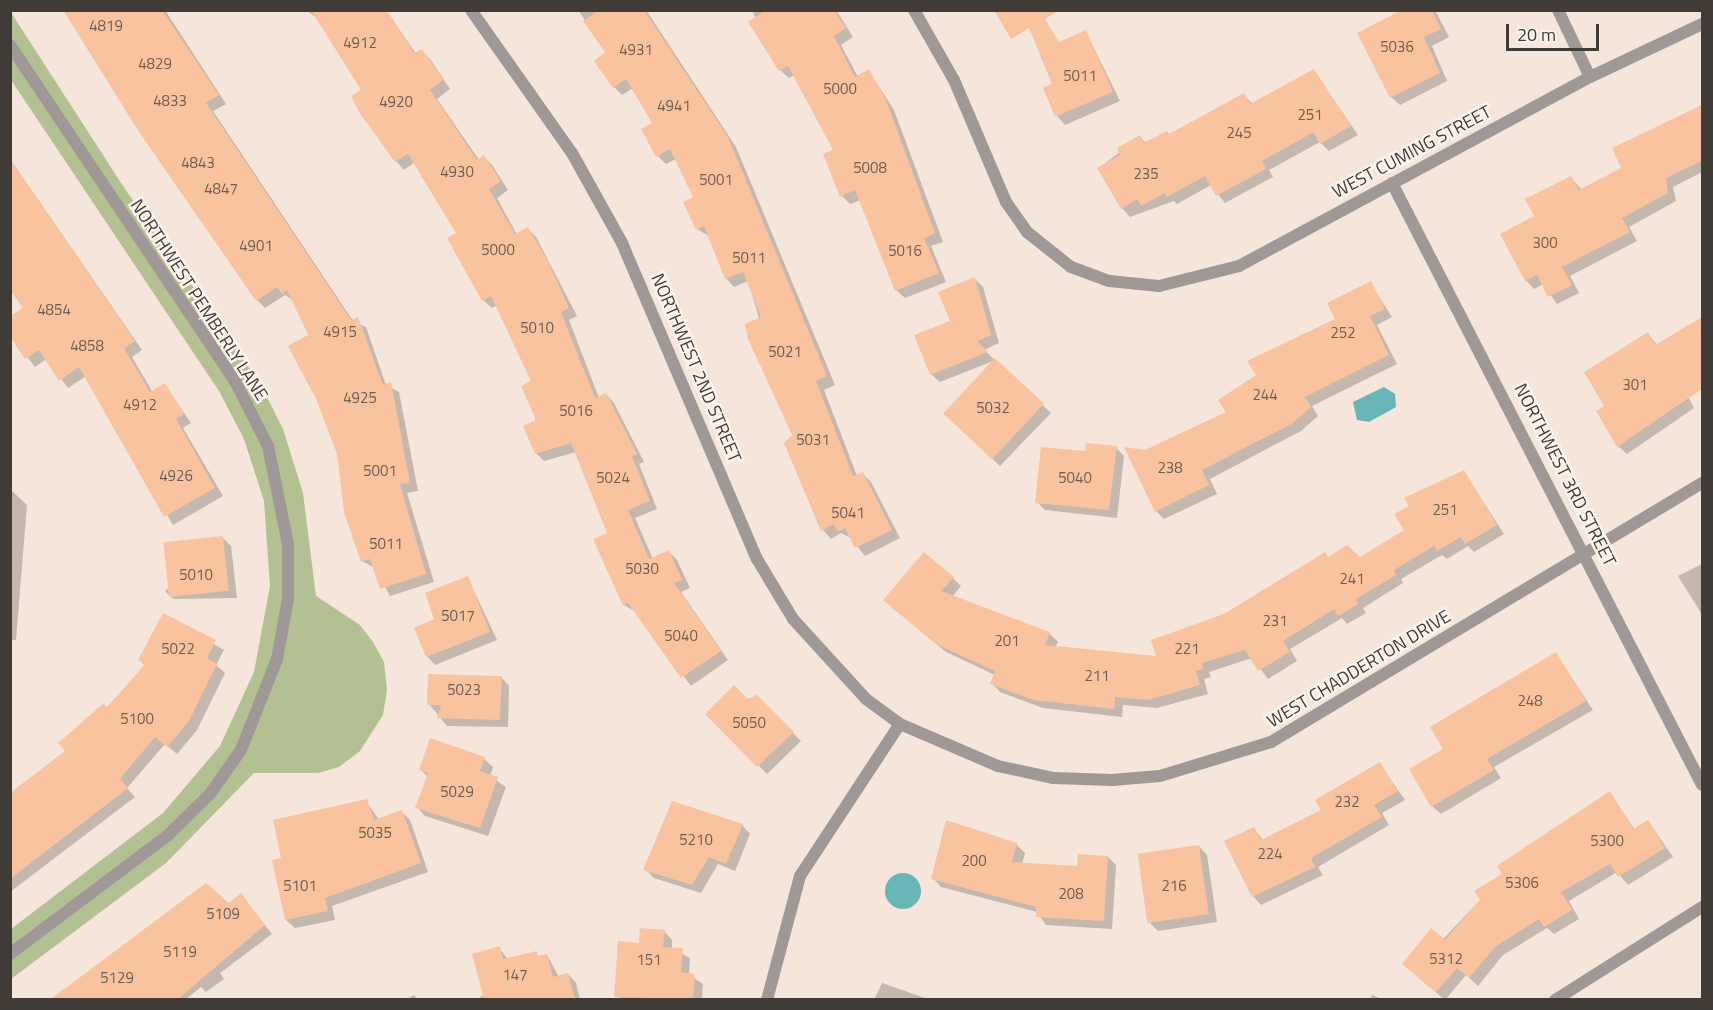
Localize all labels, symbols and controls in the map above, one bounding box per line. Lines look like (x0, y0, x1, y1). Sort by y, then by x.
scale bar (1509, 12, 1602, 50)
house number: 4819 (89, 17, 123, 35)
text: 20 m (1517, 21, 1556, 48)
house number: 4912 (343, 34, 377, 52)
house number: 5036 (1380, 38, 1414, 56)
house number: 4931 (619, 41, 653, 59)
house number: 4829 (138, 55, 172, 73)
house number: 5011 (1063, 67, 1097, 85)
house number: 5000 (823, 80, 857, 98)
house number: 4833 (153, 92, 187, 110)
house number: 4920 (379, 93, 413, 111)
house number: 4941 (657, 97, 691, 115)
street label: WEST CUMING STREET (1329, 101, 1495, 203)
house number: 251 (1297, 106, 1323, 124)
house number: 245 (1226, 124, 1252, 142)
house number: 4843 (181, 154, 215, 172)
house number: 5008 (853, 159, 887, 177)
house number: 4930 (440, 163, 474, 181)
house number: 235 (1133, 165, 1159, 183)
house number: 5001 (699, 171, 733, 189)
house number: 4847 (204, 180, 238, 198)
street label: NORTHWEST PEMBERLY LANE (126, 195, 272, 405)
house number: 300 (1532, 234, 1558, 252)
house number: 4901 (239, 237, 273, 255)
house number: 5000 (481, 241, 515, 259)
house number: 5016 (888, 242, 922, 260)
house number: 5011 (732, 249, 766, 267)
street label: NORTHWEST 2ND STREET (646, 270, 746, 466)
house number: 4854 (37, 301, 71, 319)
house number: 5010 (520, 319, 554, 337)
house number: 4915 (323, 323, 357, 341)
house number: 252 (1330, 324, 1356, 342)
house number: 4858 (70, 337, 104, 355)
house number: 5021 (768, 343, 802, 361)
house number: 301 (1622, 376, 1648, 394)
street label: NORTHWEST 3RD STREET (1510, 380, 1620, 570)
house number: 244 (1252, 386, 1278, 404)
house number: 4925 (343, 389, 377, 407)
house number: 4912 (123, 396, 157, 414)
house number: 5032 (976, 399, 1010, 417)
house number: 5016 (559, 402, 593, 420)
house number: 5031 (796, 431, 830, 449)
house number: 238 (1157, 459, 1183, 477)
house number: 5001 (363, 462, 397, 480)
house number: 4926 (159, 467, 193, 485)
house number: 5024 (596, 469, 630, 487)
house number: 5040 (1058, 469, 1092, 487)
house number: 251 (1432, 501, 1458, 519)
house number: 5041 (831, 504, 865, 522)
house number: 5011 (369, 535, 403, 553)
house number: 5030 (625, 560, 659, 578)
house number: 5010 (179, 566, 213, 584)
house number: 241 (1339, 570, 1365, 588)
street label: WEST CHADDERTON DRIVE (1263, 606, 1455, 732)
house number: 5017 (441, 607, 475, 625)
house number: 231 (1262, 612, 1288, 630)
house number: 5040 (664, 627, 698, 645)
house number: 201 (994, 632, 1020, 650)
house number: 5022 (161, 640, 195, 658)
house number: 221 (1174, 640, 1200, 658)
house number: 211 (1084, 667, 1110, 685)
house number: 5023 (447, 681, 481, 699)
house number: 248 (1517, 692, 1543, 710)
house number: 5100 (120, 710, 154, 728)
house number: 5050 (732, 714, 766, 732)
house number: 5029 (440, 783, 474, 801)
house number: 232 (1334, 793, 1360, 811)
house number: 5035 (358, 824, 392, 842)
house number: 5210 (679, 831, 713, 849)
house number: 5300 (1590, 832, 1624, 850)
house number: 224 (1257, 845, 1283, 863)
house number: 200 (961, 852, 987, 870)
house number: 5306 (1505, 874, 1539, 892)
house number: 5101 (283, 877, 317, 895)
house number: 216 (1161, 877, 1187, 895)
house number: 208 (1058, 885, 1084, 903)
house number: 5109 (206, 905, 240, 923)
house number: 5119 (163, 943, 197, 961)
house number: 5312 (1429, 950, 1463, 968)
house number: 151 (636, 951, 662, 969)
house number: 147 (502, 966, 528, 984)
house number: 5129 (100, 969, 134, 987)

